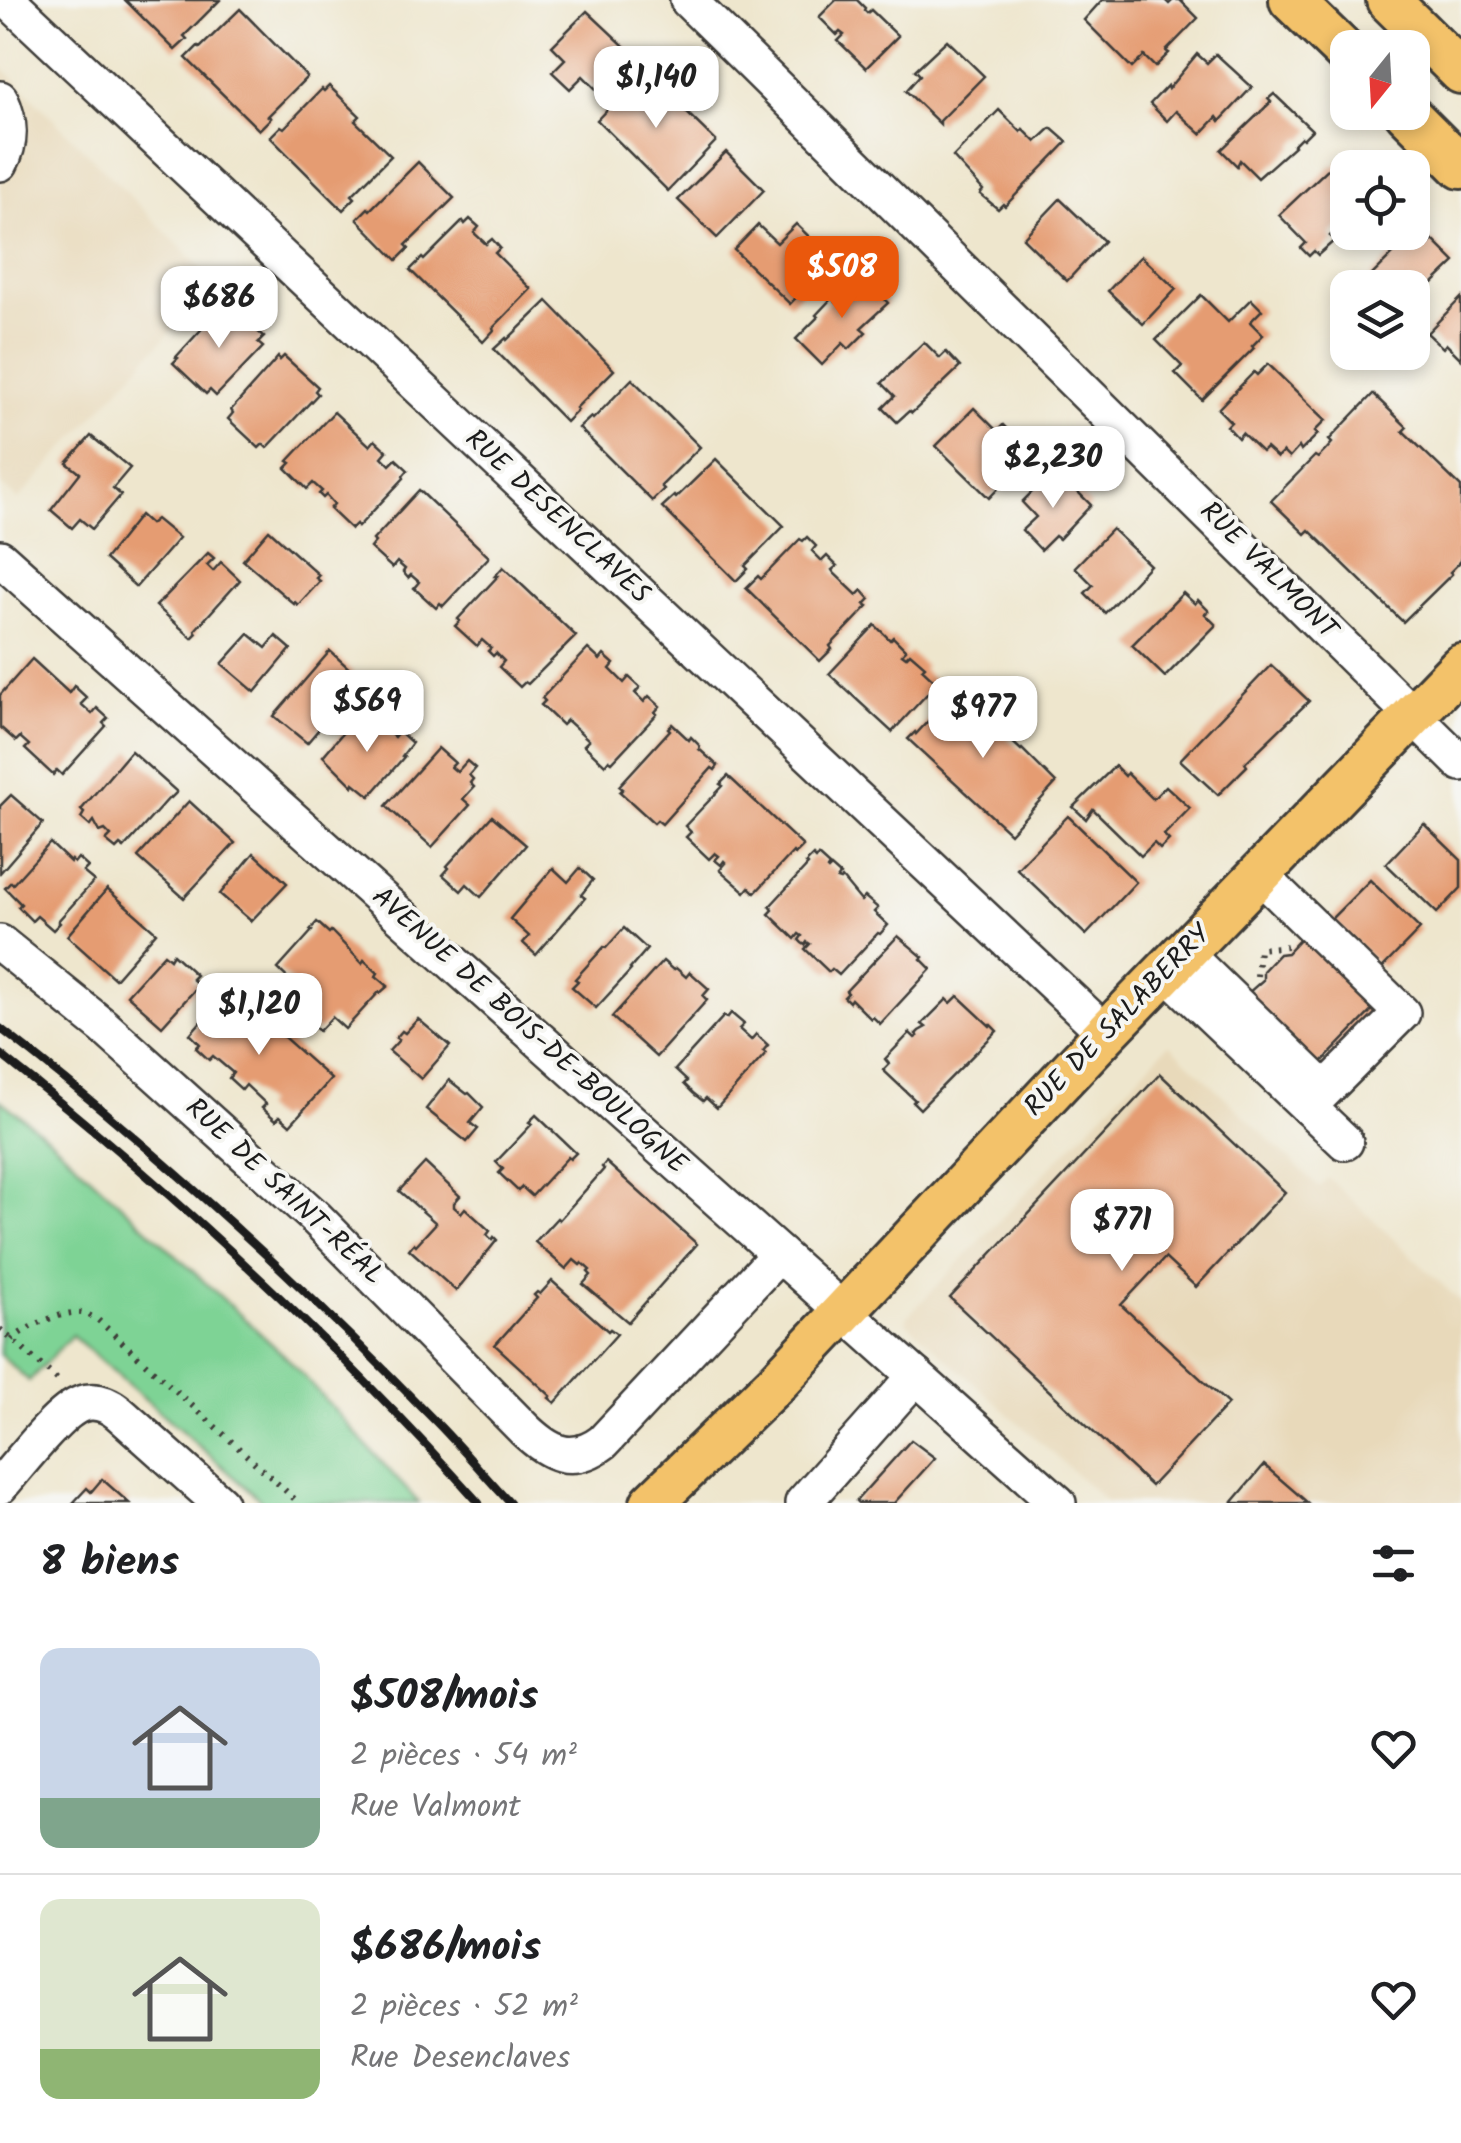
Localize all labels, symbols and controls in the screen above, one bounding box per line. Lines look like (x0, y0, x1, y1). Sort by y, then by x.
north arrow (1330, 30, 1430, 130)
map controls (1330, 30, 1430, 370)
pin: $1,140 (575, 46, 737, 131)
text: $1,140 (616, 53, 696, 104)
button: locate (1330, 150, 1430, 250)
pin: $508 (783, 236, 901, 321)
text: $508 (807, 243, 877, 294)
pin: $686 (160, 266, 278, 351)
button: layers (1330, 270, 1430, 370)
text: $686 (183, 273, 255, 324)
street label: RUE DESENCLAVES (454, 419, 660, 616)
pin: $2,230 (972, 426, 1134, 511)
text: $2,230 (1004, 433, 1102, 484)
street label: RUE VALMONT (1188, 491, 1349, 652)
pin: $569 (308, 670, 426, 755)
pin: $977 (924, 676, 1042, 761)
text: $569 (333, 677, 401, 728)
text: $977 (950, 683, 1016, 734)
street label: AVENUE DE BOIS-DE-BOULOGNE (361, 876, 698, 1186)
street label: RUE DE SALABERRY (1014, 914, 1223, 1128)
pin: $1,120 (178, 973, 340, 1058)
text: $1,120 (218, 980, 300, 1031)
street label: RUE DE SAINT-RÉAL (174, 1087, 394, 1297)
pin: $771 (1063, 1189, 1181, 1274)
text: $771 (1093, 1196, 1151, 1247)
text: 8 biens (40, 1530, 179, 1597)
icon: filters (1366, 1536, 1421, 1591)
text: $508/mois (350, 1664, 538, 1731)
icon: home (120, 1688, 240, 1808)
icon: heart (1366, 1721, 1421, 1776)
text: 2 pièces · 54 m² (350, 1731, 577, 1782)
text: Rue Valmont (350, 1782, 521, 1833)
text: $686/mois (350, 1915, 541, 1982)
icon: home (120, 1939, 240, 2059)
icon: heart (1366, 1972, 1421, 2027)
text: 2 pièces · 52 m² (350, 1982, 578, 2033)
text: Rue Desenclaves (350, 2033, 570, 2084)

